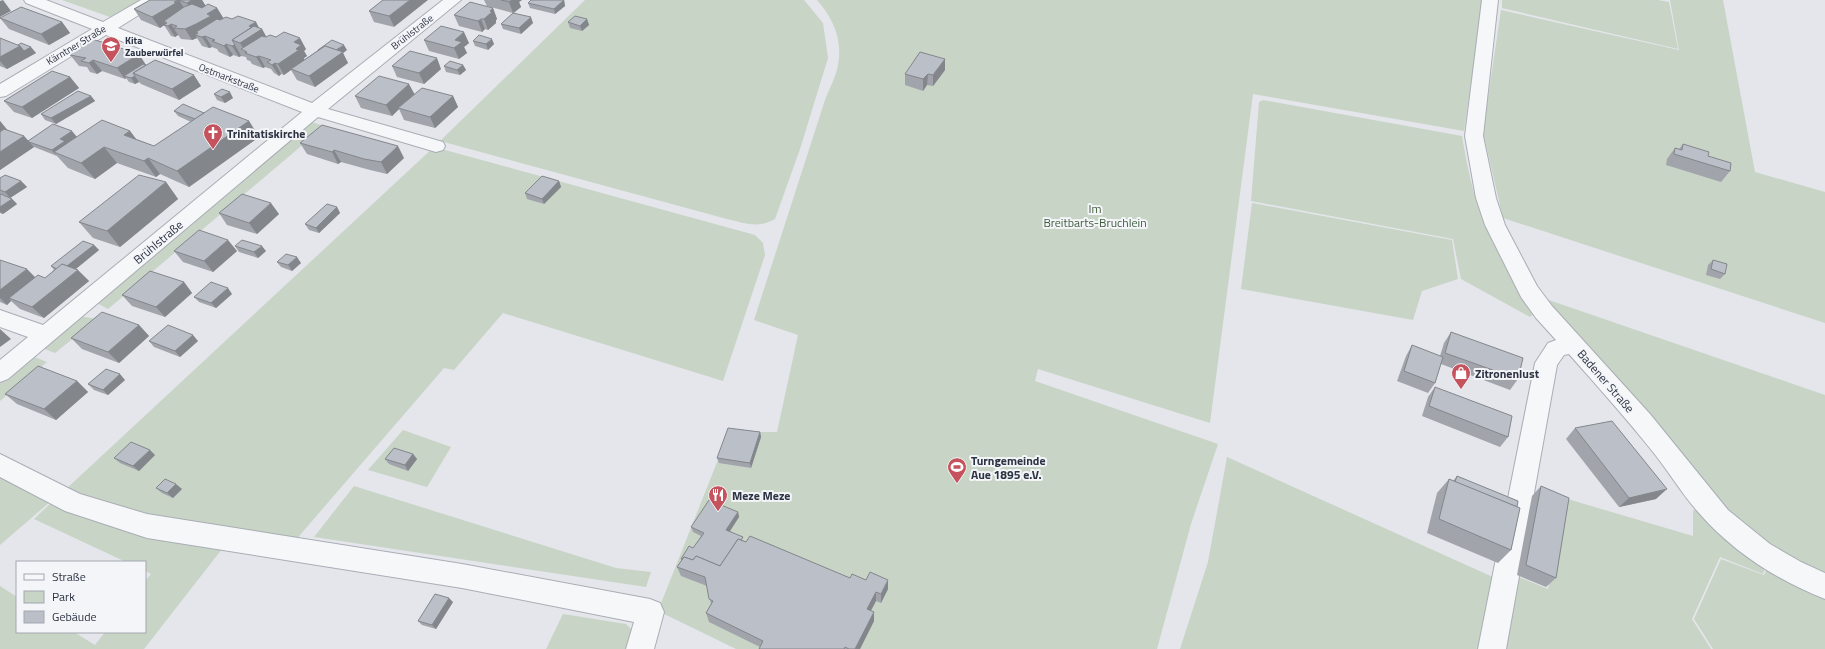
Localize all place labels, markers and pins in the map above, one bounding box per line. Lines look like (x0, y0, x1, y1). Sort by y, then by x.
place label: Kita Zauberwürfel (125, 33, 184, 60)
school or university icon: Kita Zauberwürfel (100, 35, 122, 63)
church icon: Trinitatiskirche (202, 122, 224, 150)
place label: Trinitatiskirche (227, 124, 305, 143)
shop icon: Zitronenlust (1450, 362, 1472, 390)
place label: Zitronenlust (1475, 364, 1540, 383)
place label: Turngemeinde Aue 1895 e.V. (971, 451, 1046, 484)
sports icon: Turngemeinde Aue 1895 e.V. (946, 456, 968, 484)
restaurant icon: Meze Meze (707, 484, 729, 512)
place label: Meze Meze (732, 486, 790, 505)

